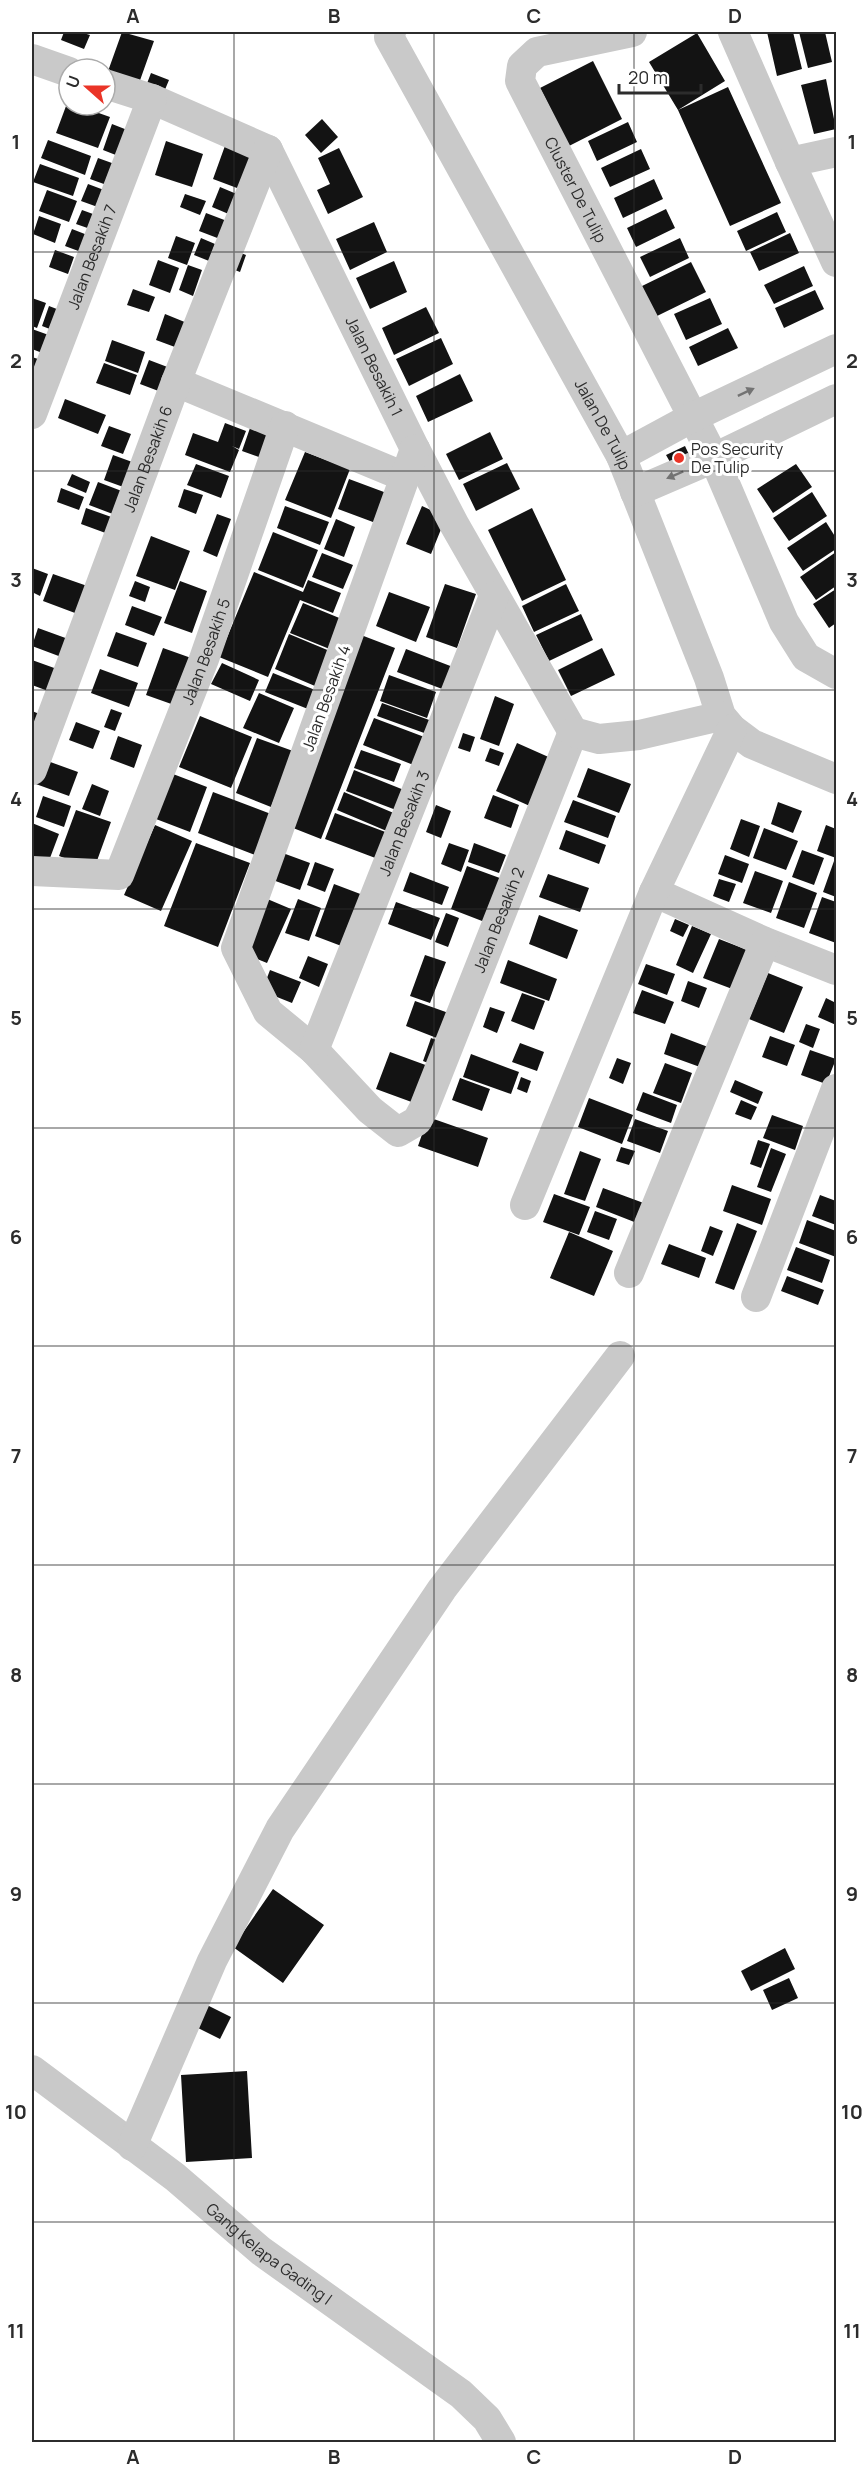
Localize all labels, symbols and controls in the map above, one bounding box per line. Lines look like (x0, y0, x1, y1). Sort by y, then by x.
text: A (126, 2, 140, 29)
text: B (328, 2, 341, 29)
text: C (527, 2, 541, 29)
text: D (728, 2, 742, 29)
north arrow (57, 57, 117, 117)
scale bar (619, 57, 702, 95)
text: 20 m (628, 65, 668, 89)
text: U (61, 72, 85, 91)
text: 1 (12, 128, 20, 155)
text: 1 (848, 128, 856, 155)
street label: Cluster De Tulip (540, 133, 612, 246)
street label: Jalan Besakih 7 (62, 201, 122, 313)
street label: Jalan Besakih 1 (340, 313, 408, 420)
text: 2 (10, 347, 22, 374)
text: 2 (846, 347, 858, 374)
street label: Jalan De Tulip (570, 375, 636, 473)
one-way arrow (737, 387, 754, 396)
street label: Jalan Besakih 6 (118, 402, 177, 515)
place label: Pos Security De Tulip (691, 438, 784, 478)
marker: Pos Security De Tulip (672, 451, 686, 465)
one-way arrow (665, 470, 683, 480)
text: 3 (10, 566, 22, 593)
text: 3 (846, 566, 858, 593)
street label: Jalan Besakih 5 (176, 595, 235, 708)
street label: Jalan Besakih 4 (297, 642, 355, 754)
street label: Jalan Besakih 3 (373, 767, 435, 879)
text: 4 (10, 785, 22, 812)
text: 4 (846, 785, 858, 812)
street label: Jalan Besakih 2 (468, 864, 529, 976)
text: 5 (10, 1004, 22, 1031)
text: 5 (846, 1004, 858, 1031)
text: 6 (10, 1223, 22, 1250)
text: 6 (846, 1223, 858, 1250)
text: 7 (11, 1442, 21, 1469)
text: 7 (847, 1442, 857, 1469)
text: 8 (10, 1661, 22, 1688)
text: 8 (846, 1661, 858, 1688)
text: 9 (10, 1880, 22, 1907)
text: 9 (846, 1880, 858, 1907)
text: 10 (5, 2098, 27, 2125)
text: 10 (841, 2098, 863, 2125)
street label: Gang Kelapa Gading I (201, 2198, 337, 2309)
text: 11 (7, 2317, 25, 2344)
text: 11 (843, 2317, 861, 2344)
text: A (126, 2443, 140, 2470)
text: B (328, 2443, 341, 2470)
text: C (527, 2443, 541, 2470)
text: D (728, 2443, 742, 2470)

